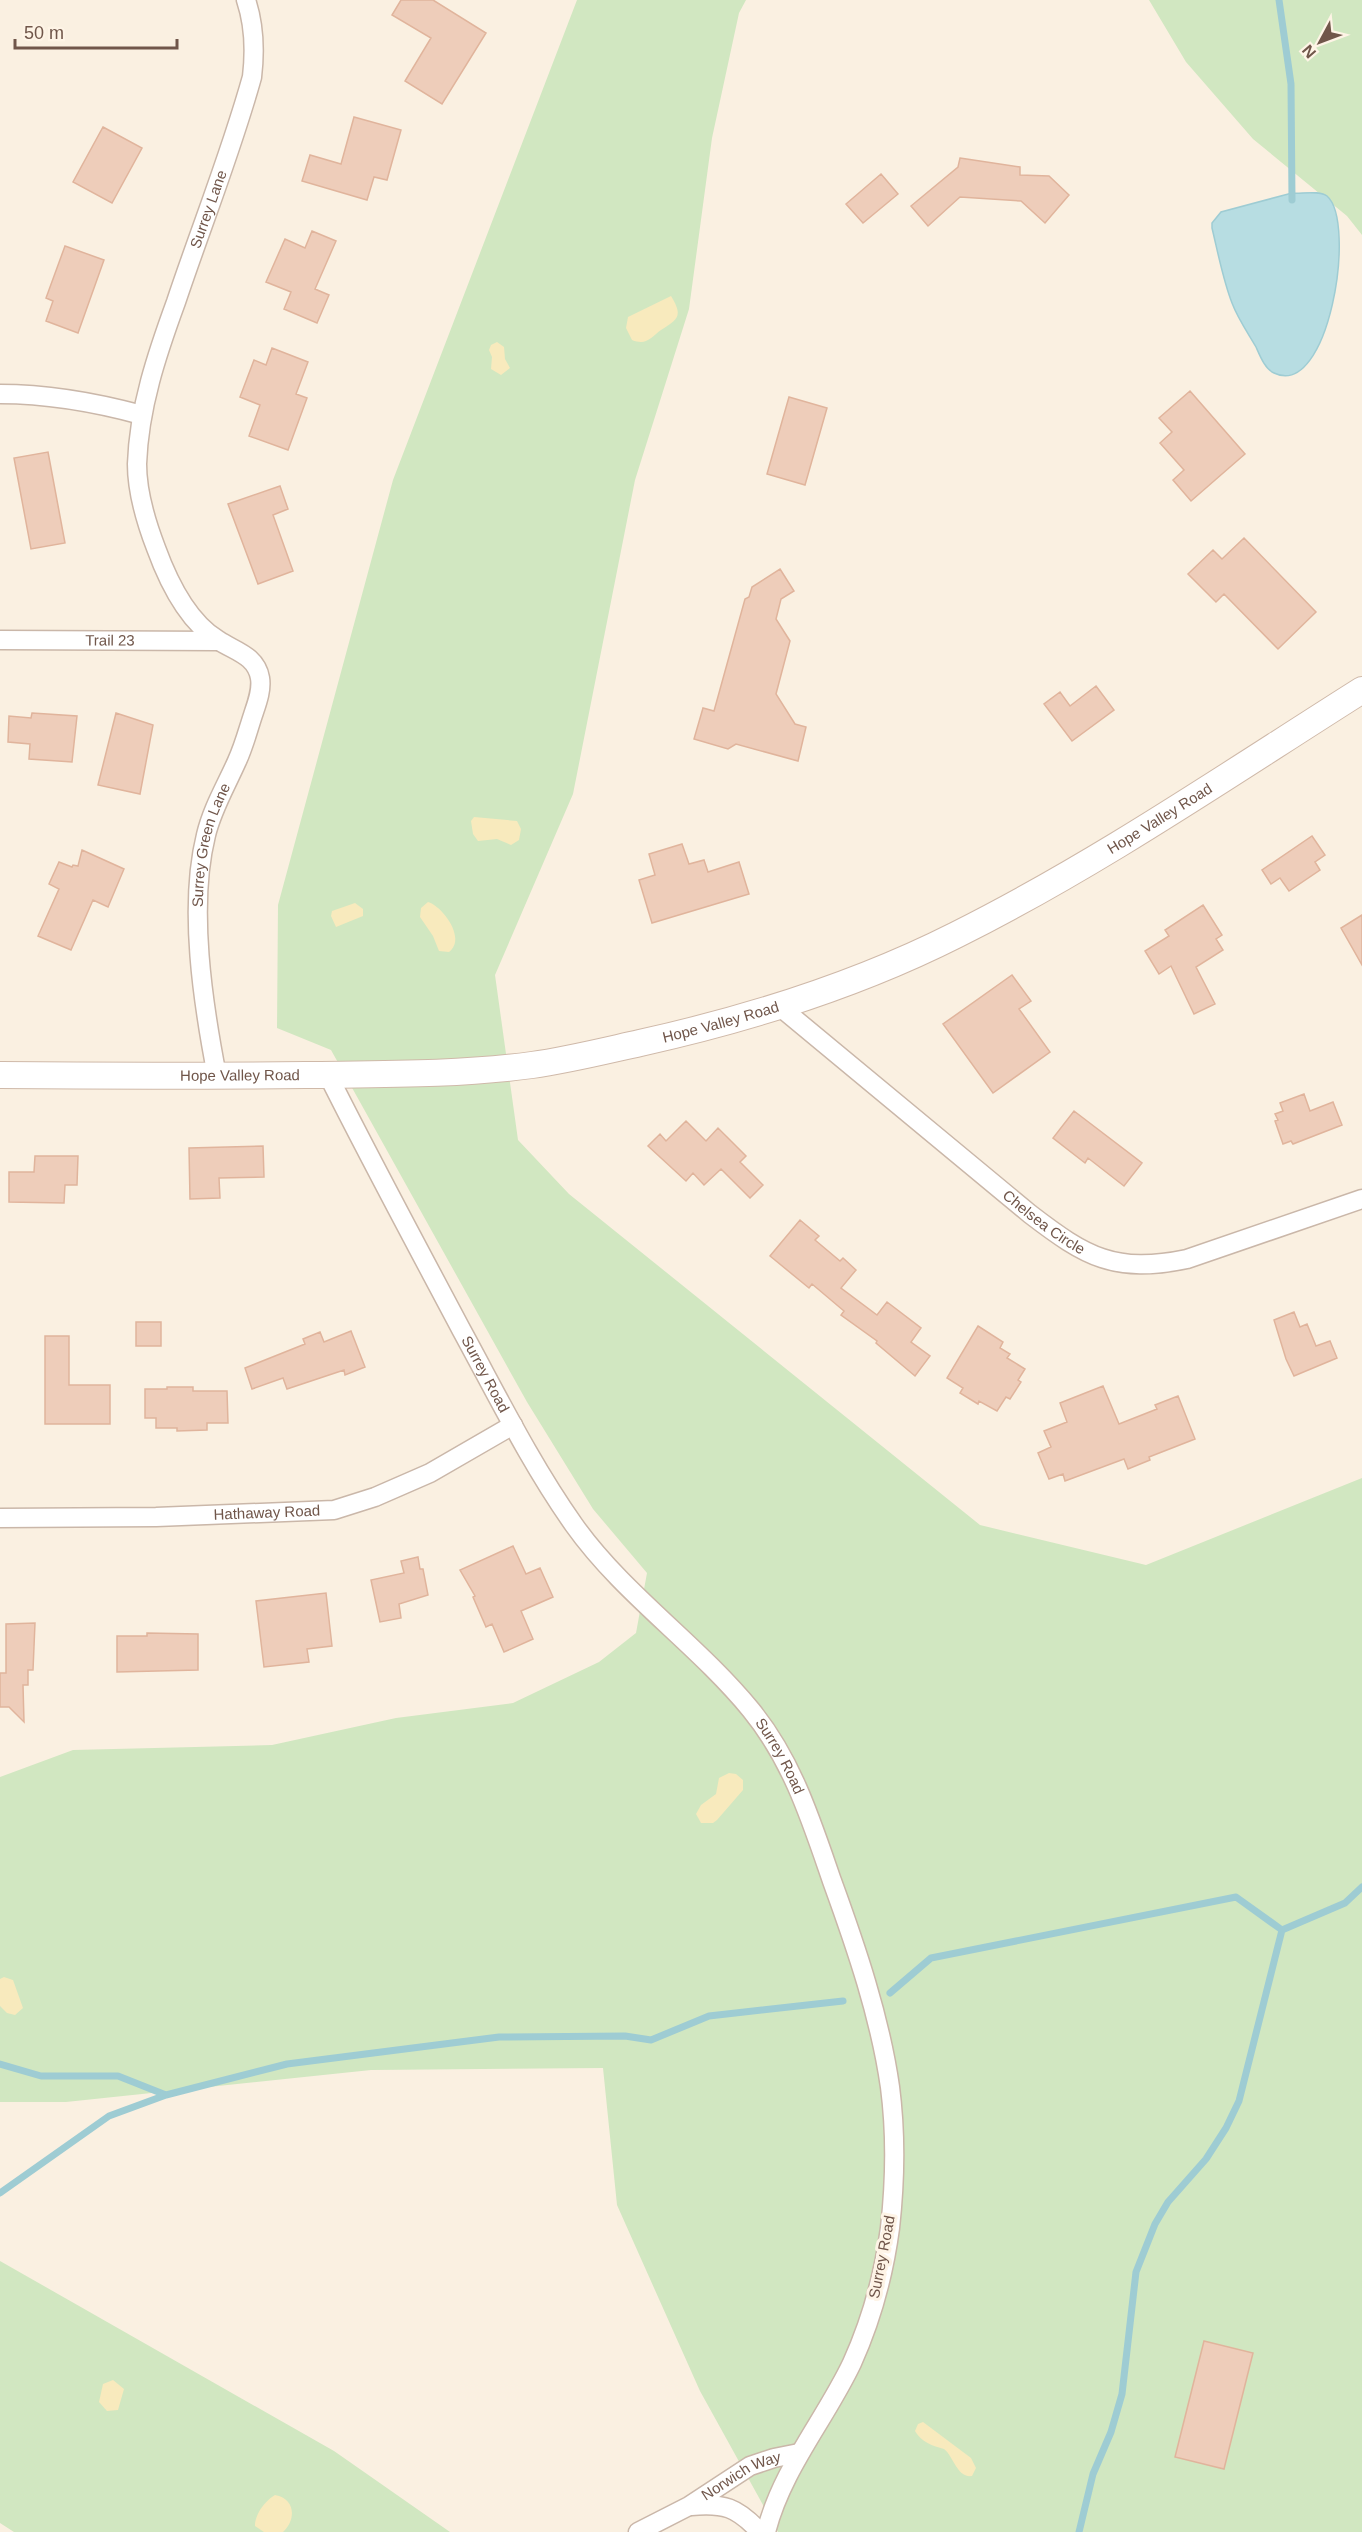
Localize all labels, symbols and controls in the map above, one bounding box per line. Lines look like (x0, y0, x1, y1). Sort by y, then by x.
scale bar (15, 12, 177, 50)
north arrow (1290, 12, 1350, 72)
text: 50 m (24, 23, 64, 43)
text: N (1299, 42, 1319, 61)
street label: Surrey Lane (186, 168, 230, 251)
street label: Trail 23 (85, 631, 135, 649)
street label: Hope Valley Road (1104, 779, 1215, 857)
street label: Surrey Green Lane (189, 780, 233, 907)
street label: Hope Valley Road (661, 998, 781, 1046)
street label: Hope Valley Road (180, 1066, 300, 1084)
street label: Chelsea Circle (1000, 1186, 1088, 1257)
street label: Surrey Road (458, 1333, 513, 1415)
street label: Hathaway Road (213, 1502, 321, 1523)
street label: Surrey Road (752, 1715, 808, 1796)
street label: Surrey Road (865, 2214, 898, 2300)
street label: Norwich Way (698, 2448, 782, 2503)

